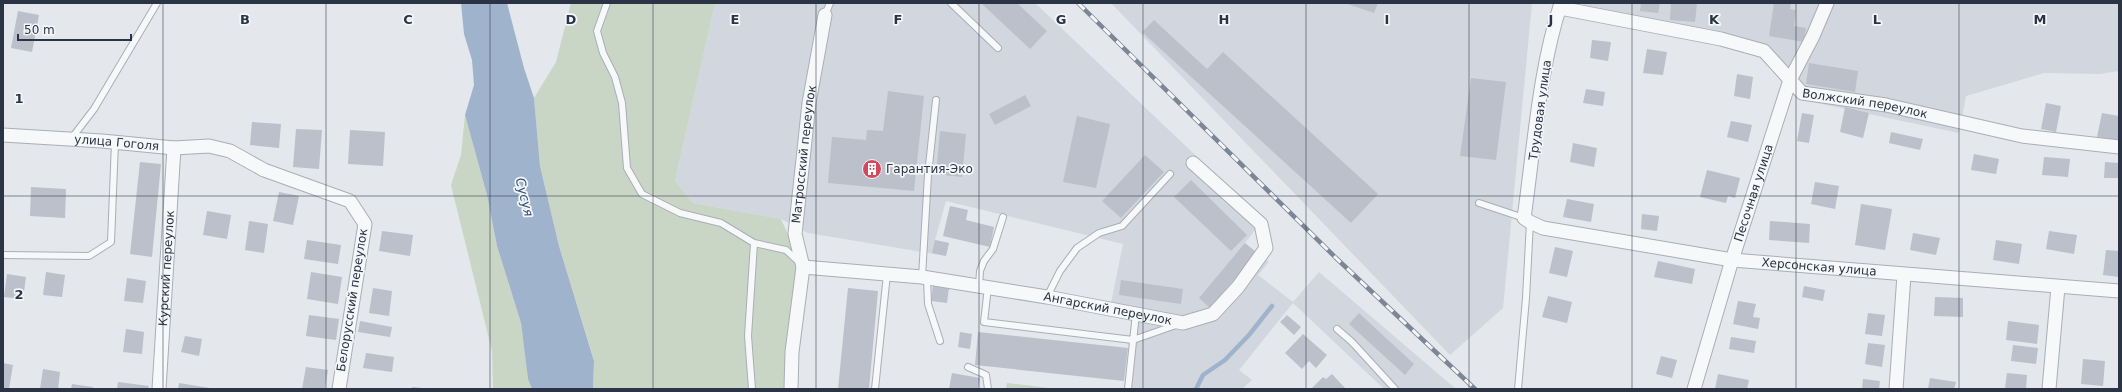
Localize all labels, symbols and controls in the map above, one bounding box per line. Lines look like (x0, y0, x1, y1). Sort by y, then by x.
text: B (240, 12, 250, 27)
text: C (403, 12, 413, 27)
text: D (566, 12, 577, 27)
text: E (731, 12, 739, 27)
text: F (894, 12, 902, 27)
text: G (1056, 12, 1066, 27)
text: H (1219, 12, 1229, 27)
text: I (1385, 12, 1389, 27)
text: J (1548, 12, 1553, 27)
text: K (1709, 12, 1720, 27)
text: L (1873, 12, 1881, 27)
text: M (2034, 12, 2046, 27)
scale bar (18, 16, 131, 42)
text: 50 m (24, 23, 55, 37)
street label: Трудовая улица (1526, 59, 1554, 162)
street label: Матросский переулок (789, 84, 819, 224)
street label: Волжский переулок (1801, 86, 1929, 121)
text: 1 (14, 91, 24, 106)
street label: улица Гоголя (74, 132, 160, 154)
street label: Песочная улица (1731, 142, 1776, 244)
building icon: Гарантия-Эко (861, 158, 883, 180)
place label: Гарантия-Эко (886, 162, 973, 176)
water label: Сусуя (512, 176, 537, 218)
street label: Курский переулок (156, 210, 177, 327)
street label: Белорусский переулок (334, 227, 370, 373)
street label: Херсонская улица (1761, 255, 1877, 279)
text: 2 (14, 287, 24, 302)
street label: Ангарский переулок (1043, 290, 1173, 328)

